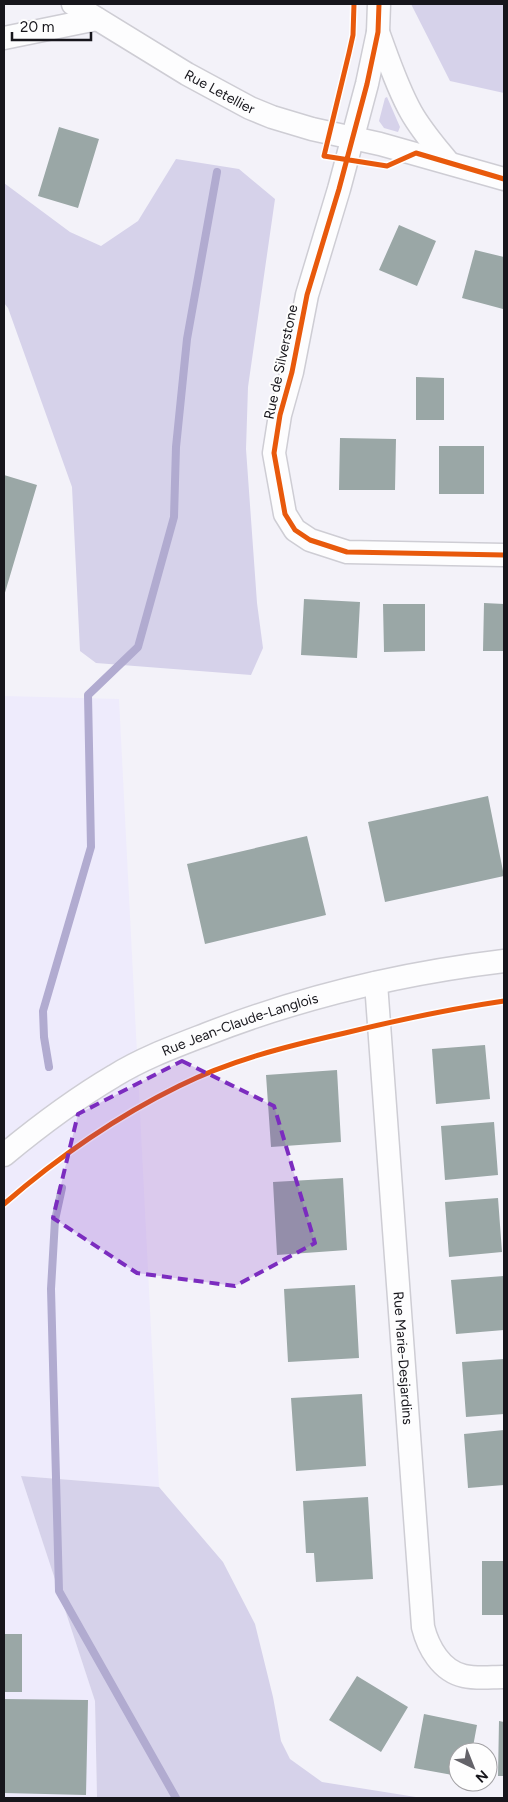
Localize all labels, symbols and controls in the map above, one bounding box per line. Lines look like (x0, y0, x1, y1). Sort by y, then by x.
scale bar (12, 10, 91, 42)
text: 20 m (20, 18, 54, 36)
street label: Rue Letellier (182, 66, 257, 118)
street label: Rue de Silverstone (261, 303, 302, 421)
street label: Rue Jean-Claude-Langlois (159, 989, 320, 1059)
street label: Rue Marie-Desjardins (390, 1291, 417, 1425)
north arrow (448, 1742, 498, 1792)
text: N (472, 1766, 491, 1786)

